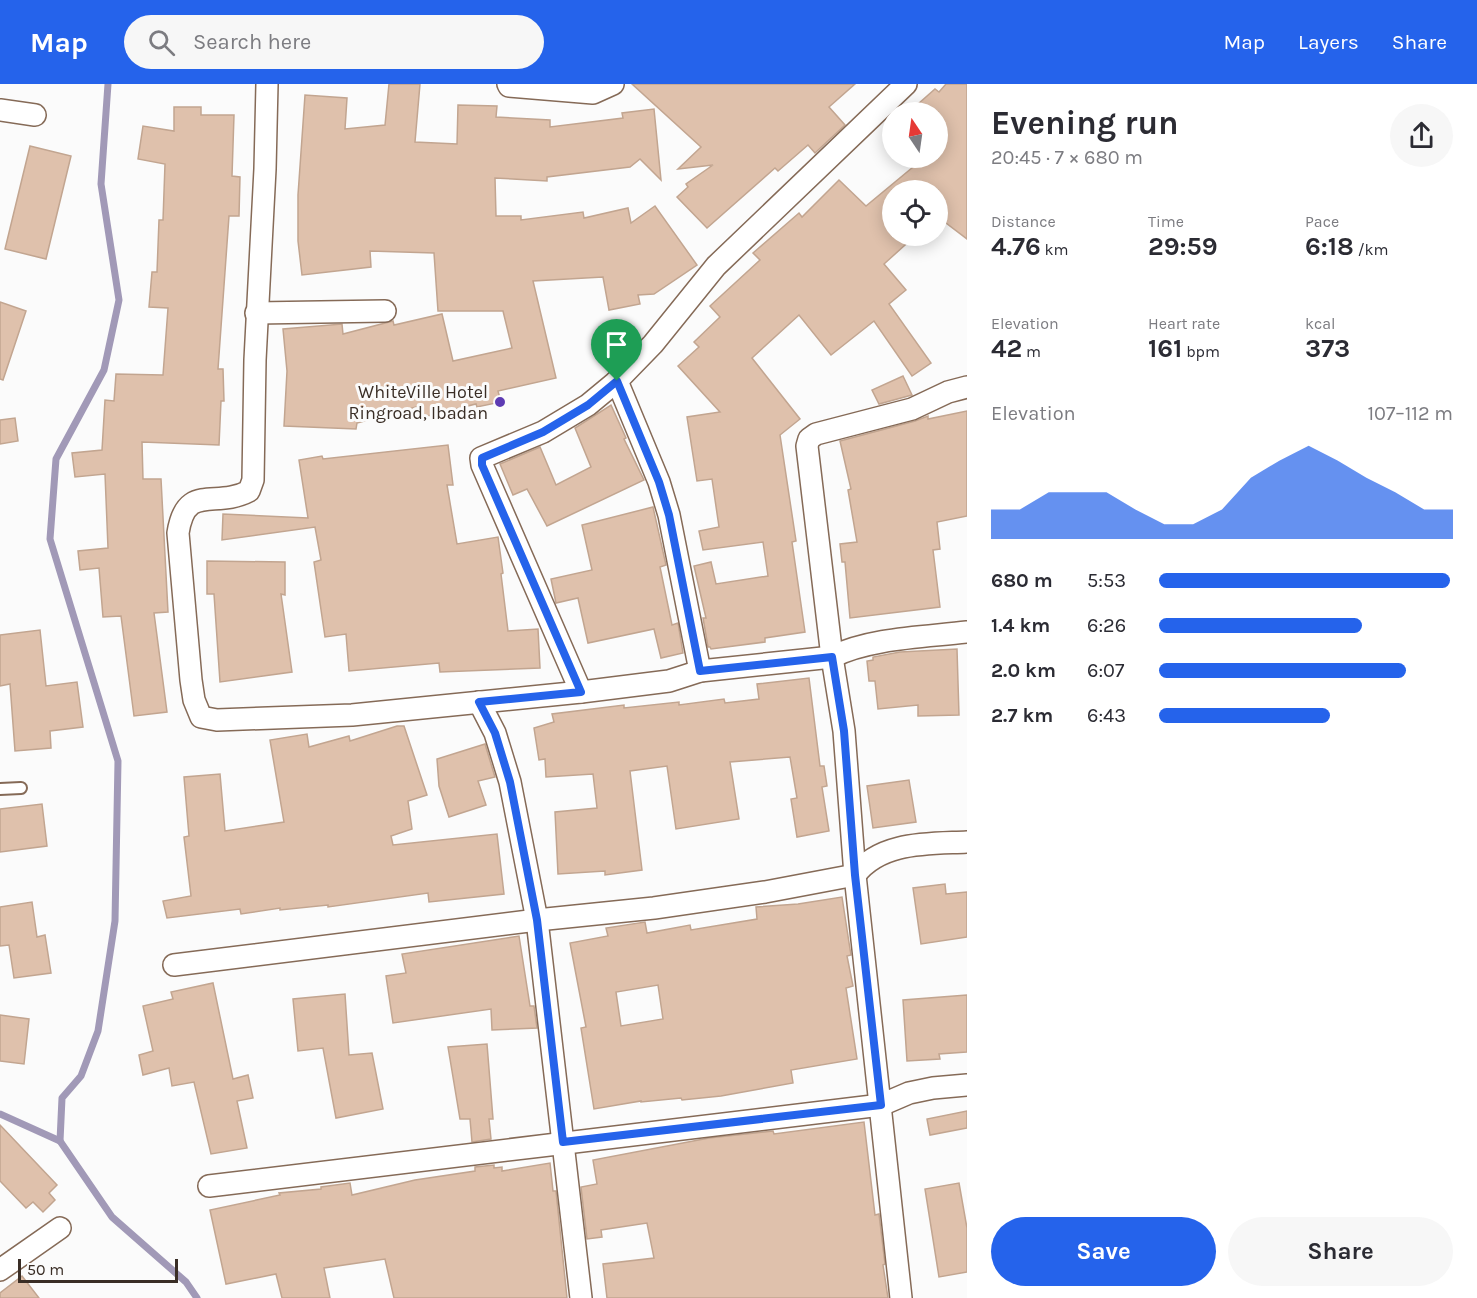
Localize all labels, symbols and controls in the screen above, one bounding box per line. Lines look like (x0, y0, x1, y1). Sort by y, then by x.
search box (124, 15, 544, 69)
text: Map (30, 26, 88, 59)
icon: search (145, 26, 178, 59)
text: Search here (193, 29, 311, 55)
text: Map (1223, 30, 1265, 54)
text: Layers (1298, 30, 1359, 54)
text: Share (1392, 30, 1447, 54)
north arrow (882, 102, 948, 168)
map controls (882, 102, 948, 246)
text: Evening run (991, 104, 1179, 142)
button: share (1390, 104, 1453, 167)
text: 20:45 · 7 × 680 m (991, 146, 1143, 169)
button: locate (882, 180, 948, 246)
text: Distance (991, 212, 1056, 231)
text: Time (1148, 212, 1184, 231)
text: Pace (1305, 212, 1339, 231)
text: 4.76 (991, 231, 1041, 262)
text: 29:59 (1148, 231, 1218, 262)
text: 6:18 (1305, 231, 1354, 262)
text: km (1041, 240, 1069, 259)
text: /km (1354, 240, 1389, 259)
text: Elevation (991, 314, 1059, 333)
text: Heart rate (1148, 314, 1220, 333)
text: kcal (1305, 314, 1336, 333)
pin (591, 319, 642, 381)
icon: arrive (600, 328, 633, 361)
text: 42 (991, 333, 1022, 364)
text: 161 (1148, 333, 1182, 364)
text: 373 (1305, 333, 1350, 364)
text: m (1022, 342, 1041, 361)
text: bpm (1182, 342, 1220, 361)
place label: WhiteVille Hotel Ringroad, Ibadan (349, 381, 488, 424)
marker: WhiteVille Hotel Ringroad, Ibadan (493, 395, 507, 409)
text: Elevation (991, 402, 1076, 425)
text: 107–112 m (1367, 402, 1453, 425)
text: 680 m (991, 569, 1053, 592)
text: 5:53 (1087, 569, 1126, 592)
text: 1.4 km (991, 614, 1050, 637)
text: 6:26 (1087, 614, 1126, 637)
text: 2.0 km (991, 659, 1056, 682)
text: 6:07 (1087, 659, 1124, 682)
text: 2.7 km (991, 704, 1053, 727)
text: 6:43 (1087, 704, 1126, 727)
button: Save (991, 1217, 1216, 1286)
button: Share (1228, 1217, 1453, 1286)
scale bar (18, 1256, 178, 1284)
text: 50 m (27, 1260, 64, 1279)

